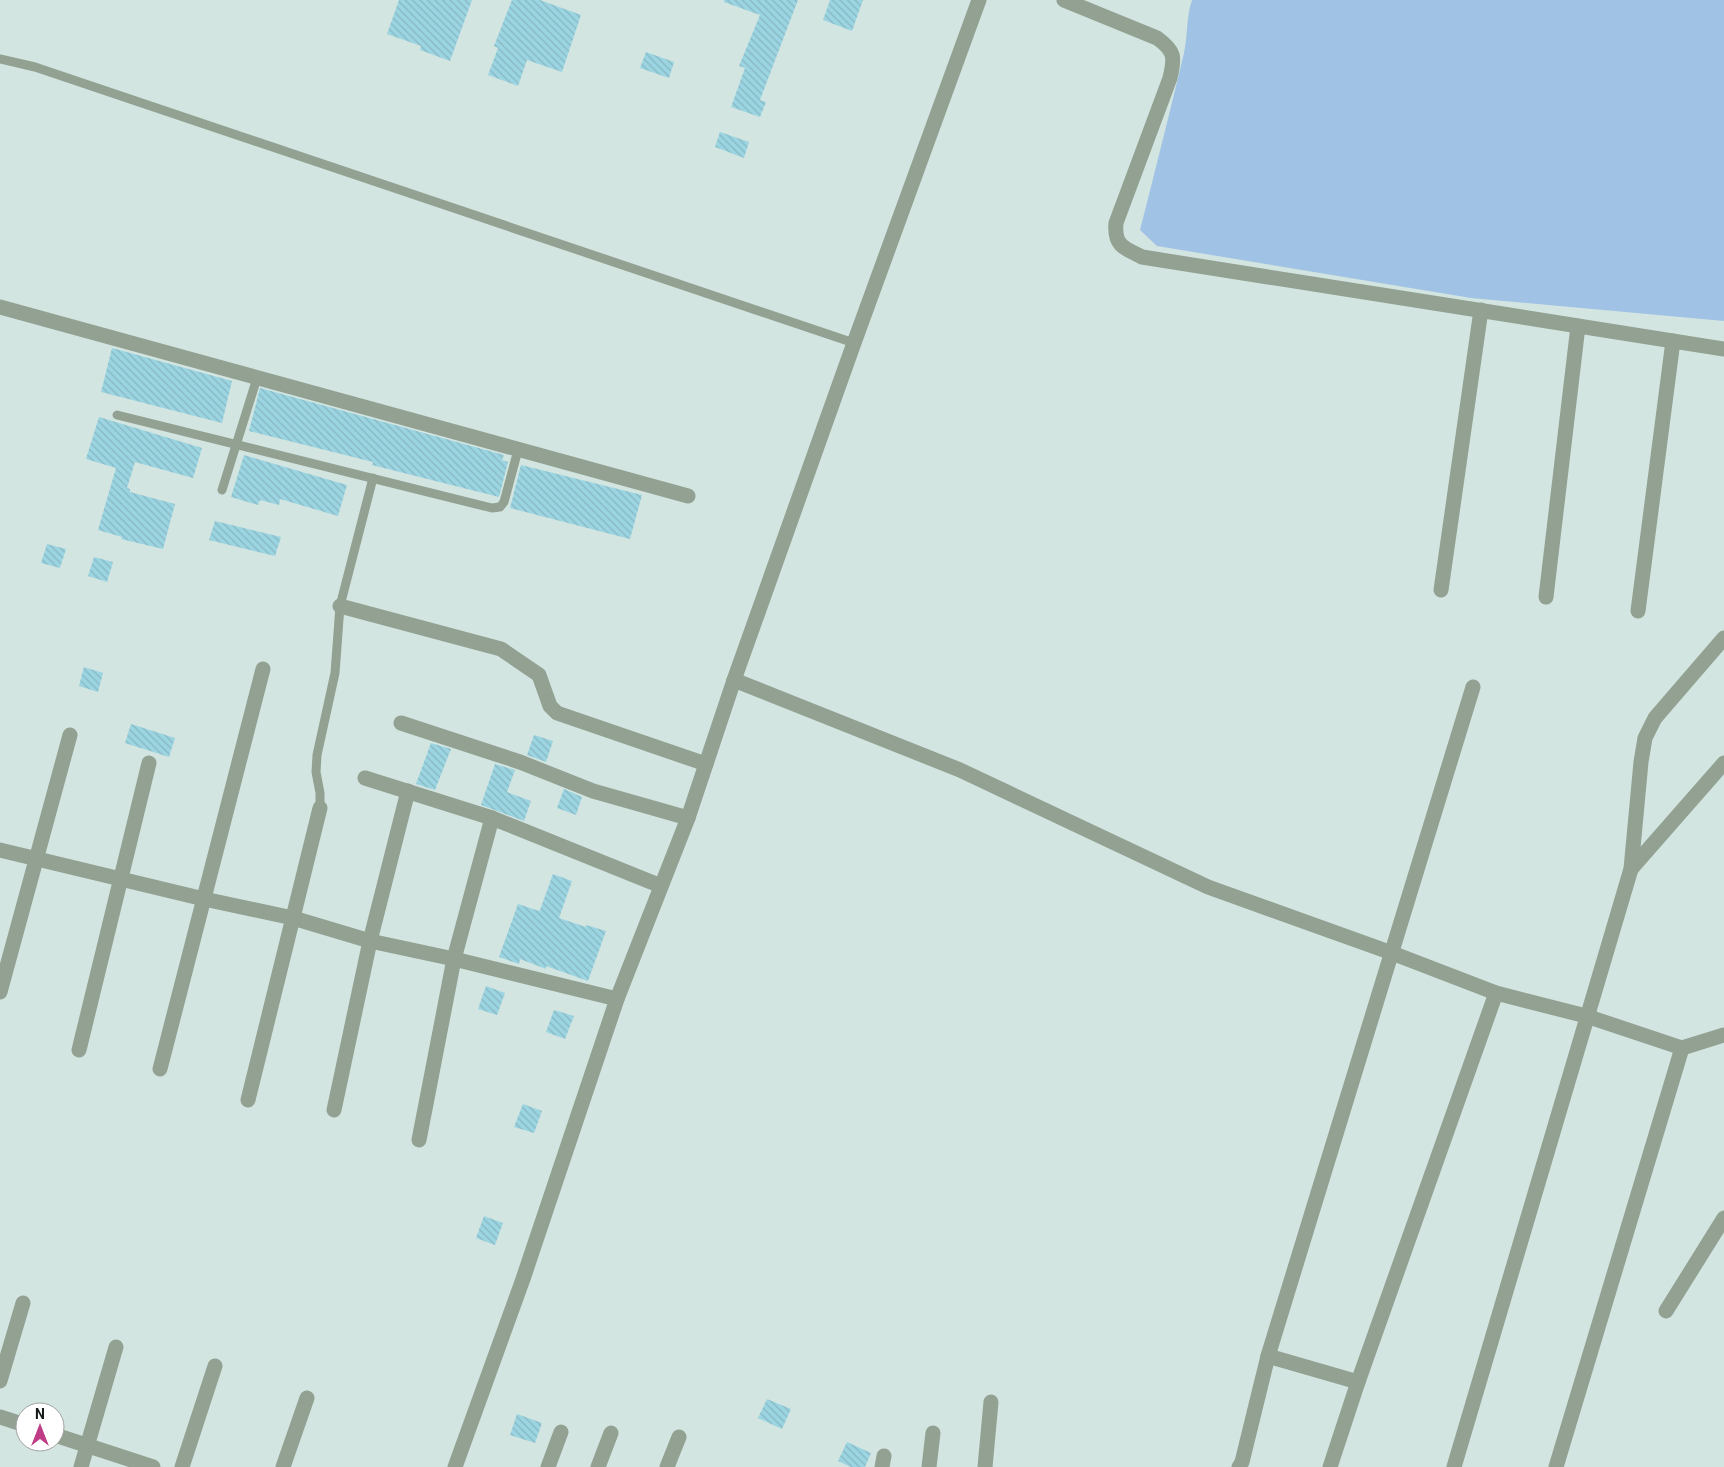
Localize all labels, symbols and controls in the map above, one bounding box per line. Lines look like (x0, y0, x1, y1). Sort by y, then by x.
north arrow (15, 1402, 65, 1452)
text: N (35, 1406, 45, 1422)

